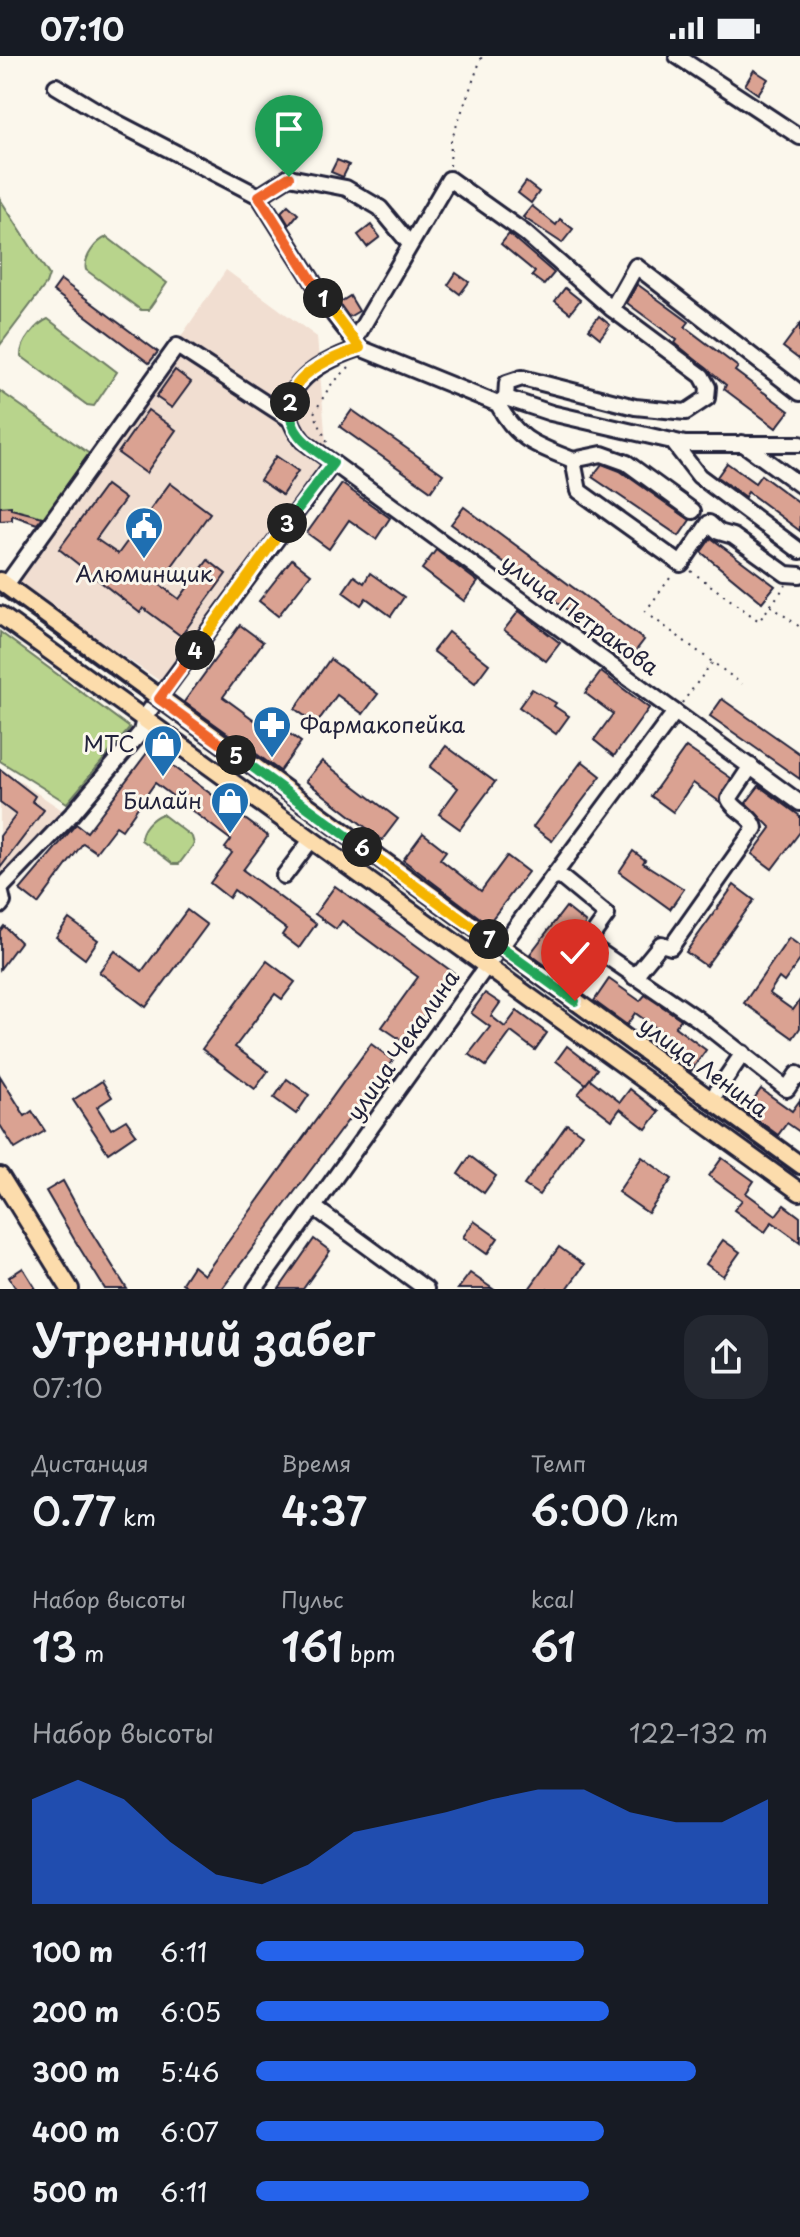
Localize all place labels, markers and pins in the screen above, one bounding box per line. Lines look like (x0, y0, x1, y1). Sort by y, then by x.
pin (255, 95, 323, 177)
pin: 1 (303, 278, 343, 318)
pin: 2 (270, 382, 310, 422)
pin: 3 (267, 503, 307, 543)
public building icon: Алюминщик (123, 505, 165, 560)
place label: Алюминщик (75, 556, 214, 589)
pin: 4 (175, 630, 215, 670)
pharmacy icon: Фармакопейка (251, 704, 293, 759)
place label: Фармакопейка (300, 707, 465, 740)
shop icon: МТС (142, 723, 184, 778)
place label: МТС (83, 726, 135, 759)
pin: 5 (216, 735, 256, 775)
shop icon: Билайн (209, 780, 251, 835)
place label: Билайн (123, 783, 202, 816)
pin: 6 (342, 827, 382, 867)
pin: 7 (469, 919, 509, 959)
pin (541, 919, 609, 1001)

